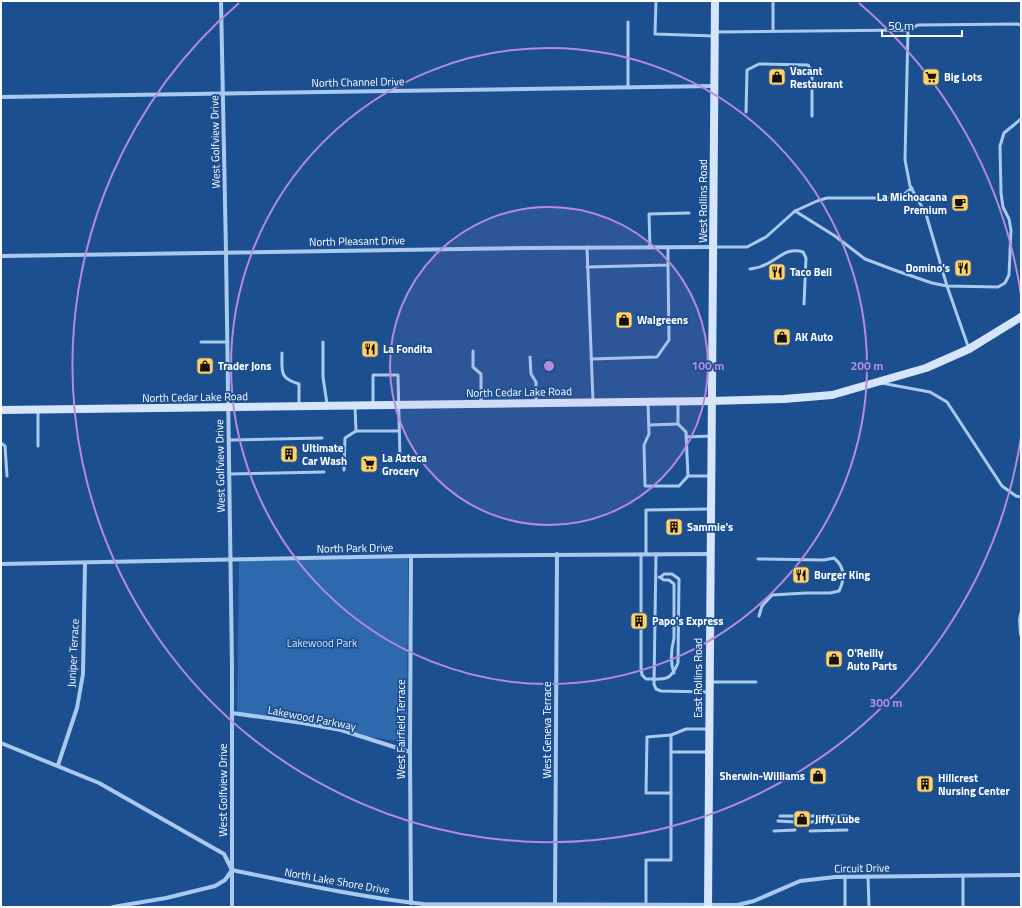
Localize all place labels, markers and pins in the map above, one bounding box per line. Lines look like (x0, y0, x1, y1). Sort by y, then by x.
place label: Vacant Restaurant (790, 63, 843, 92)
shop icon: Vacant Restaurant (767, 67, 787, 87)
supermarket icon: Big Lots (921, 67, 941, 87)
place label: Big Lots (944, 69, 982, 85)
place label: La Michoacana Premium (877, 189, 947, 218)
cafe icon: La Michoacana Premium (950, 193, 970, 213)
restaurant icon: Domino's (953, 258, 973, 278)
place label: Domino's (905, 260, 950, 276)
restaurant icon: Taco Bell (767, 262, 787, 282)
place label: Taco Bell (790, 264, 832, 280)
shop icon: Walgreens (614, 310, 634, 330)
place label: Walgreens (637, 312, 688, 328)
shop icon: AK Auto (772, 327, 792, 347)
place label: AK Auto (795, 329, 833, 345)
restaurant icon: La Fondita (360, 339, 380, 359)
place label: La Fondita (383, 341, 433, 357)
shop icon: Trader Jons (195, 356, 215, 376)
place label: Trader Jons (218, 358, 271, 374)
centre of rings (542, 359, 556, 373)
place label: Ultimate Car Wash (302, 440, 347, 469)
building icon: Ultimate Car Wash (279, 444, 299, 464)
place label: La Azteca Grocery (382, 450, 427, 479)
supermarket icon: La Azteca Grocery (359, 454, 379, 474)
building icon: Sammie's (664, 517, 684, 537)
place label: Sammie's (687, 519, 733, 535)
restaurant icon: Burger King (791, 565, 811, 585)
place label: Burger King (814, 567, 870, 583)
building icon: Papo's Express (629, 611, 649, 631)
place label: Papo's Express (652, 613, 723, 629)
place label: O'Reilly Auto Parts (847, 645, 897, 674)
shop icon: O'Reilly Auto Parts (824, 649, 844, 669)
shop icon: Sherwin-Williams (808, 766, 828, 786)
place label: Sherwin-Williams (720, 768, 805, 784)
place label: Hillcrest Nursing Center (938, 770, 1010, 799)
building icon: Hillcrest Nursing Center (915, 774, 935, 794)
shop icon: Jiffy Lube (792, 809, 812, 829)
place label: Jiffy Lube (815, 811, 860, 827)

